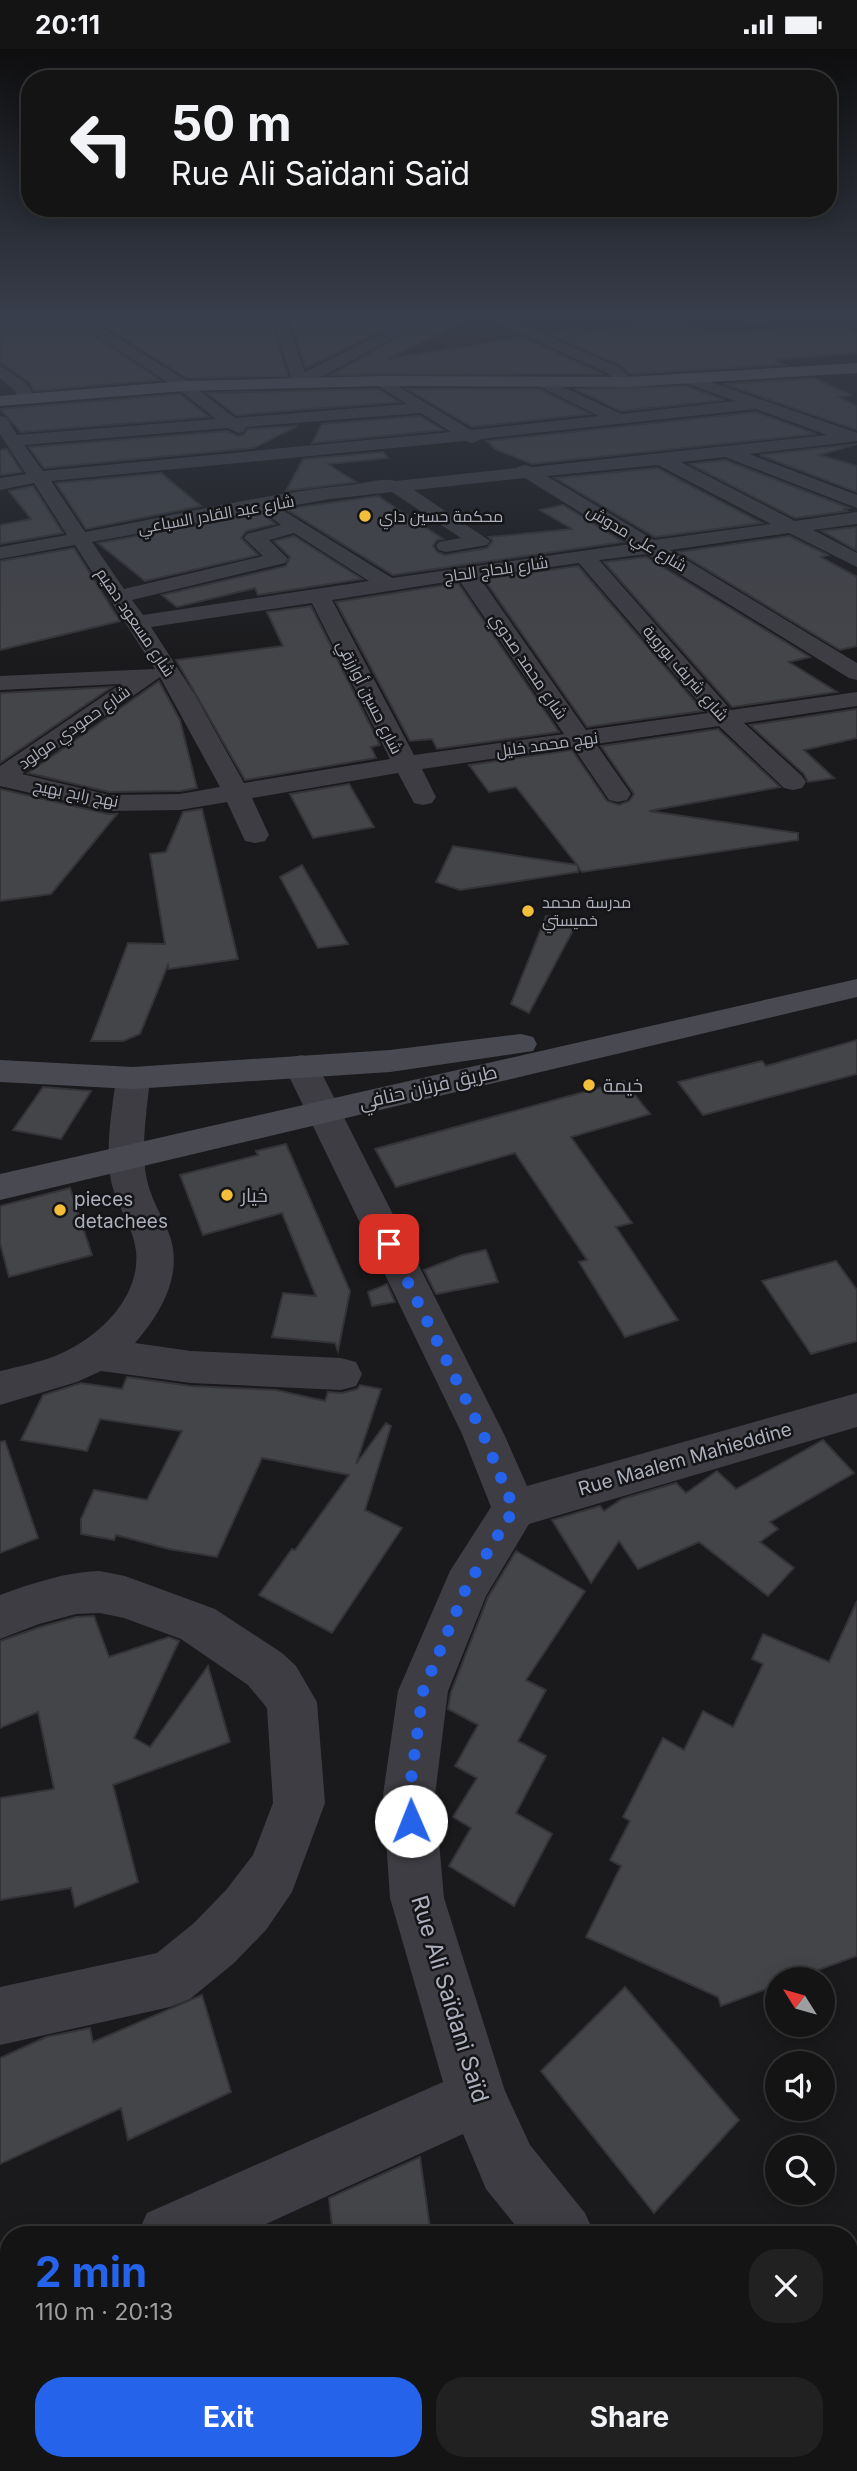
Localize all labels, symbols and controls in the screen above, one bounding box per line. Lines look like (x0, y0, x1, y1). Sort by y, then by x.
text: 20:11 (35, 9, 100, 40)
text: 50 m (171, 94, 292, 153)
icon: left (56, 98, 147, 189)
text: Rue Ali Saïdani Saïd (171, 154, 470, 193)
street label: شارع عبد القادر السباعي (136, 490, 296, 542)
street label: شارع علي مدوش (581, 500, 691, 579)
place label: محكمة حسين داي (379, 506, 503, 530)
marker: محكمة حسين داي (357, 508, 373, 524)
street label: شارع بلحاج الحاج (443, 552, 550, 588)
street label: شارع مسعود دهيم (91, 564, 180, 681)
street label: شارع محمد صدوي (483, 609, 572, 725)
street label: شارع شريف بوروية (638, 621, 733, 726)
street label: شارع حسين أوارزقي (329, 637, 407, 759)
street label: شارع حمودي مولود (14, 681, 136, 776)
street label: نهج محمد خليل (495, 727, 600, 763)
street label: نهج رابح بهيج (31, 775, 120, 813)
place label: مدرسة محمد خميستي (542, 892, 631, 934)
marker: مدرسة محمد خميستي (520, 903, 536, 919)
street label: طريق فرنان حنافي (357, 1060, 500, 1117)
place label: خيمة (603, 1074, 643, 1097)
marker: خيمة (581, 1077, 597, 1093)
place label: خيار (240, 1184, 268, 1207)
marker: خيار (219, 1187, 235, 1203)
place label: pieces detachees (74, 1188, 168, 1233)
marker: pieces detachees (52, 1202, 68, 1218)
pin (359, 1214, 419, 1274)
icon: arrive (370, 1225, 408, 1263)
street label: Rue Maalem Mahieddine (576, 1417, 794, 1501)
position arrow (374, 1784, 448, 1858)
street label: Rue Ali Saïdani Saïd (405, 1892, 495, 2106)
north arrow (765, 1967, 835, 2037)
map controls (765, 1967, 835, 2205)
button: sound (765, 2051, 835, 2121)
button: search (765, 2135, 835, 2205)
text: 2 min (35, 2246, 147, 2297)
button: close (749, 2249, 823, 2323)
text: 110 m · 20:13 (35, 2298, 173, 2326)
button: Exit (35, 2377, 422, 2457)
button: Share (436, 2377, 823, 2457)

